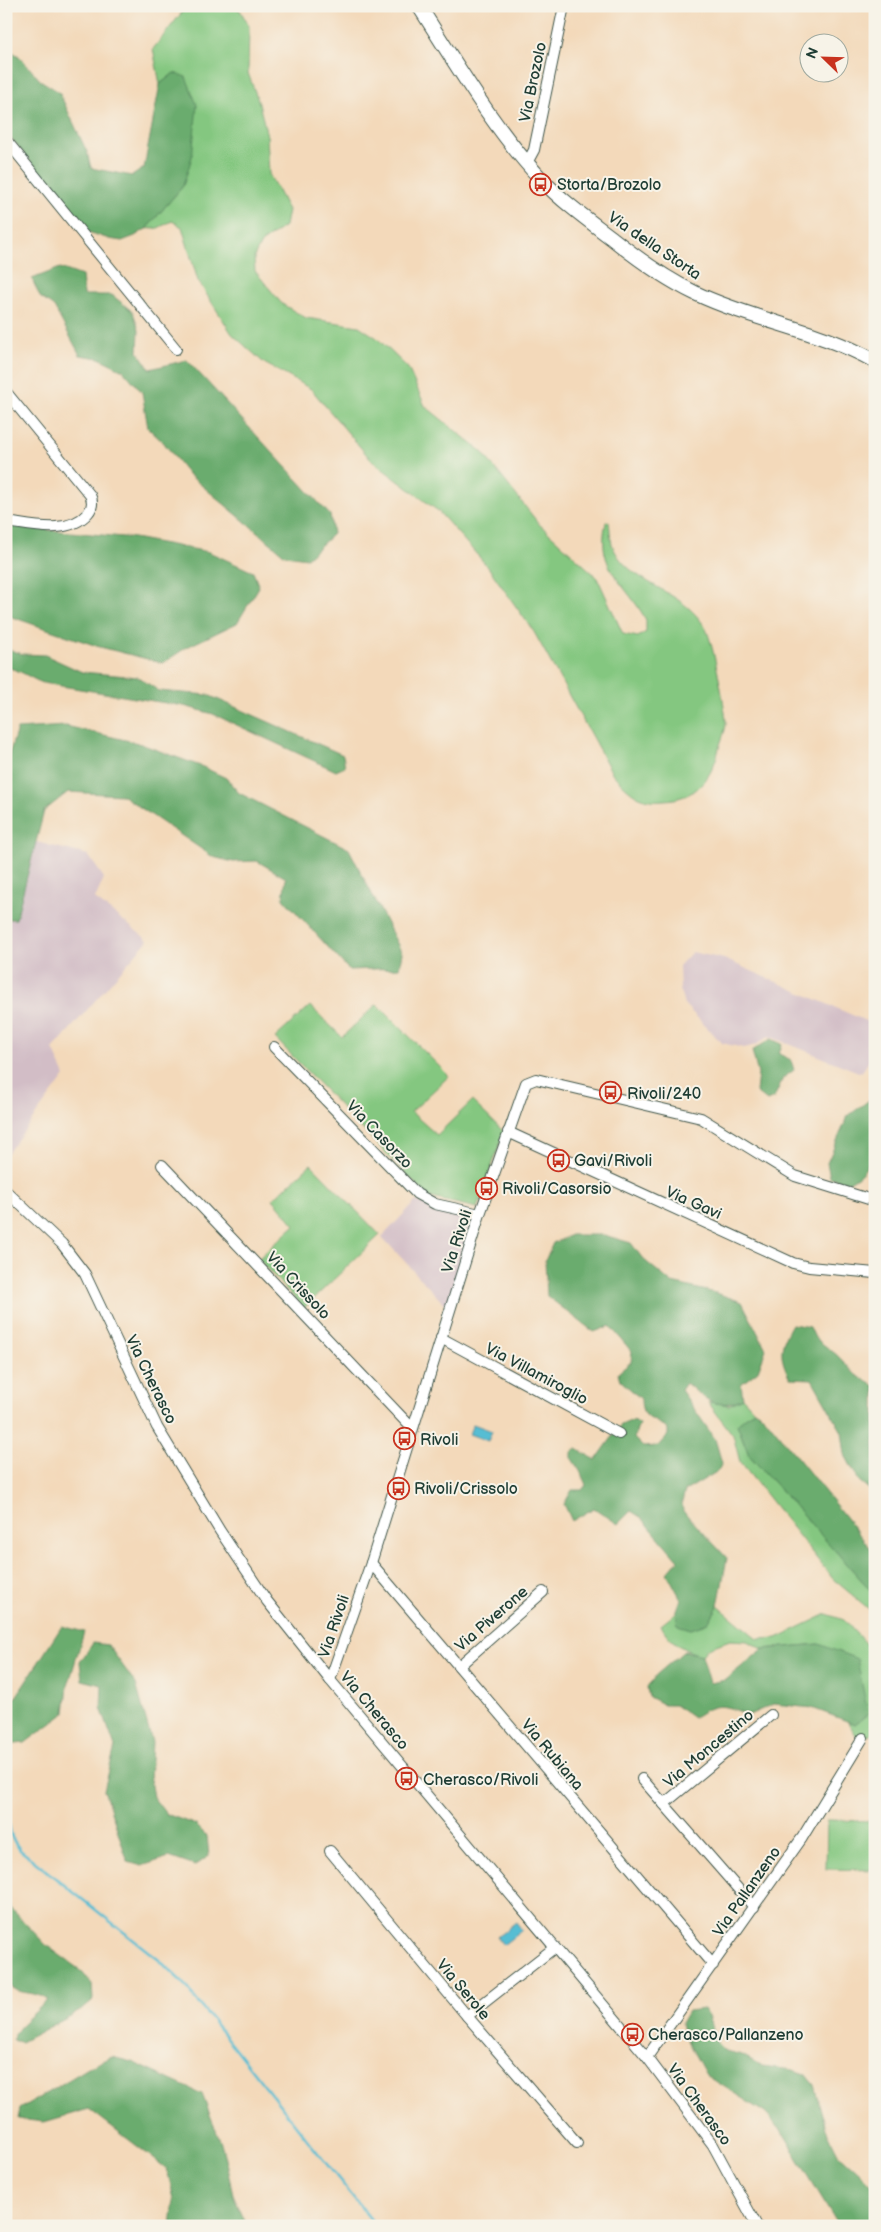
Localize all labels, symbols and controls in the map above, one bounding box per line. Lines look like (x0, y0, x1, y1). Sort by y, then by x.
north arrow (798, 32, 848, 82)
street label: Via Brozolo (516, 40, 551, 124)
text: N (803, 45, 822, 61)
bus stop icon: Storta/Brozolo (529, 172, 553, 196)
place label: Storta/Brozolo (557, 176, 661, 195)
street label: Via della Storta (604, 208, 704, 284)
bus stop icon: Rivoli/240 (599, 1081, 623, 1105)
place label: Rivoli/240 (627, 1085, 701, 1104)
street label: Via Casorzo (342, 1097, 416, 1173)
bus stop icon: Gavi/Rivoli (546, 1148, 570, 1172)
place label: Gavi/Rivoli (574, 1152, 652, 1171)
bus stop icon: Rivoli/Casorsio (474, 1176, 498, 1200)
place label: Rivoli/Casorsio (502, 1180, 612, 1199)
street label: Via Gavi (662, 1183, 724, 1224)
street label: Via Rivoli (438, 1207, 477, 1276)
street label: Via Crissolo (262, 1248, 334, 1324)
street label: Via Cherasco (121, 1332, 180, 1427)
street label: Via Villamiroglio (482, 1339, 591, 1409)
bus stop icon: Rivoli (392, 1427, 416, 1451)
place label: Rivoli (420, 1431, 458, 1450)
bus stop icon: Rivoli/Crissolo (386, 1476, 410, 1500)
place label: Rivoli/Crissolo (414, 1480, 518, 1499)
street label: Via Piverone (452, 1582, 533, 1656)
street label: Via Rivoli (315, 1592, 354, 1661)
street label: Via Cherasco (335, 1668, 412, 1754)
street label: Via Moncestino (660, 1706, 758, 1792)
street label: Via Rubiana (517, 1715, 587, 1794)
bus stop icon: Cherasco/Rivoli (395, 1767, 419, 1791)
place label: Cherasco/Rivoli (423, 1771, 538, 1790)
street label: Via Pallanzeno (709, 1843, 785, 1941)
street label: Via Serole (432, 1956, 494, 2025)
bus stop icon: Cherasco/Pallanzeno (620, 2022, 644, 2046)
place label: Cherasco/Pallanzeno (648, 2026, 804, 2045)
street label: Via Cherasco (663, 2060, 735, 2150)

